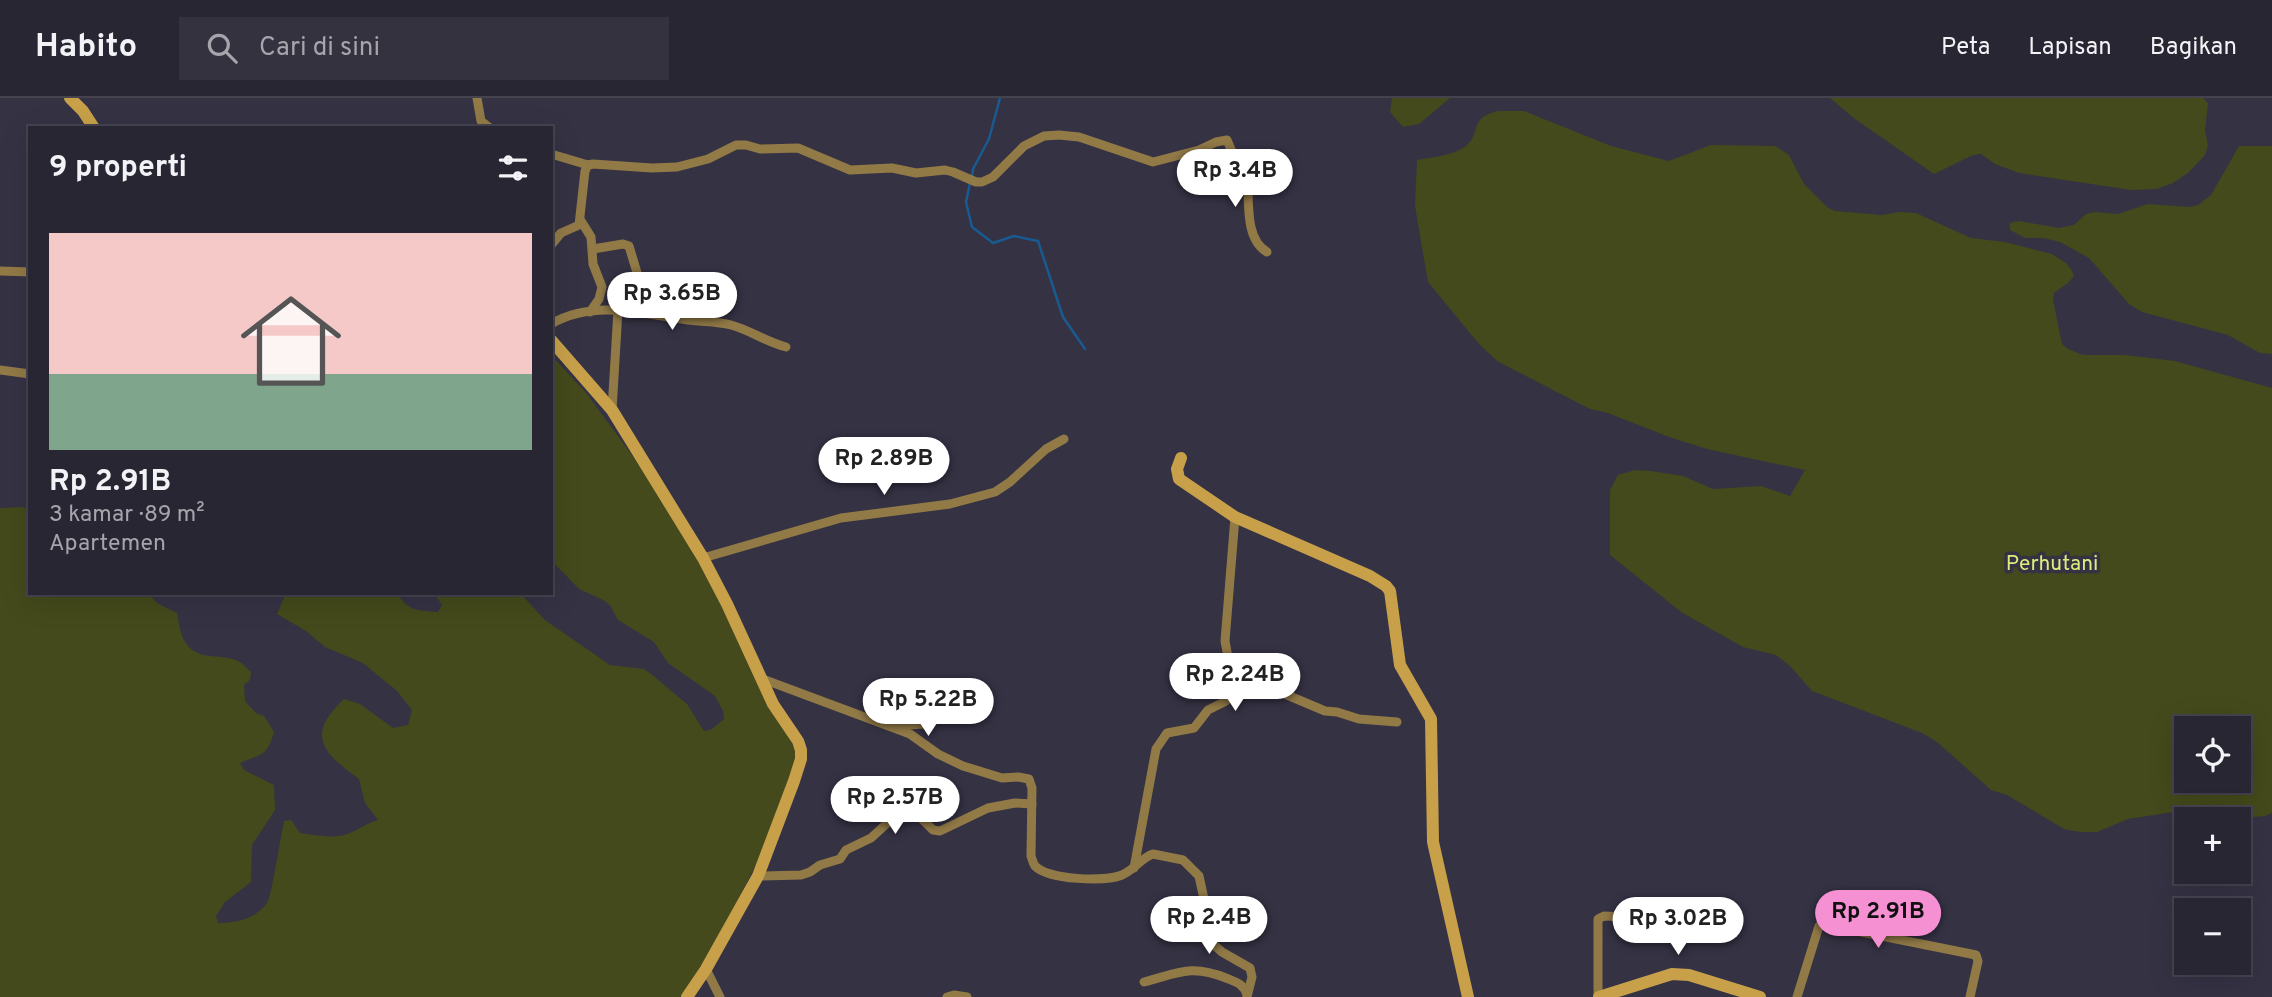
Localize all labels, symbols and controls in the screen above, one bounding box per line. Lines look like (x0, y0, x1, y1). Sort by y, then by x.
search box (179, 17, 669, 80)
text: Habito (35, 27, 137, 69)
icon: search (203, 29, 241, 67)
text: Cari di sini (259, 32, 380, 65)
text: Peta (1941, 33, 1990, 63)
text: Lapisan (2028, 33, 2112, 63)
text: Bagikan (2150, 33, 2237, 63)
icon: filters (494, 149, 532, 187)
text: 9 properti (49, 150, 187, 187)
pin: Rp 3.4B (1170, 150, 1300, 209)
text: Rp 3.4B (1193, 157, 1277, 186)
pin: Rp 3.65B (600, 272, 744, 332)
icon: home (228, 278, 354, 404)
text: Rp 3.65B (623, 280, 721, 309)
pin: Rp 2.89B (812, 438, 956, 497)
text: Rp 2.89B (834, 445, 934, 474)
text: Rp 2.91B (49, 464, 171, 501)
text: 3 kamar · 89 m² (49, 501, 205, 530)
text: Apartemen (49, 530, 166, 559)
park label: Perhutani (2006, 551, 2098, 578)
pin: Rp 2.24B (1163, 654, 1307, 713)
text: Rp 2.24B (1185, 661, 1285, 690)
pin: Rp 5.22B (856, 678, 1000, 738)
text: Rp 5.22B (879, 686, 977, 715)
map controls (2174, 716, 2251, 975)
button: locate (2174, 716, 2251, 793)
pin: Rp 2.57B (823, 776, 967, 836)
text: Rp 2.57B (847, 784, 943, 813)
button: + (2174, 807, 2251, 884)
pin: Rp 2.91B (1806, 890, 1950, 950)
pin: Rp 2.4B (1144, 896, 1274, 956)
pin: Rp 3.02B (1606, 898, 1750, 957)
text: Rp 2.91B (1831, 898, 1925, 927)
button: − (2174, 898, 2251, 975)
text: Rp 2.4B (1166, 904, 1252, 933)
text: Rp 3.02B (1629, 905, 1727, 934)

